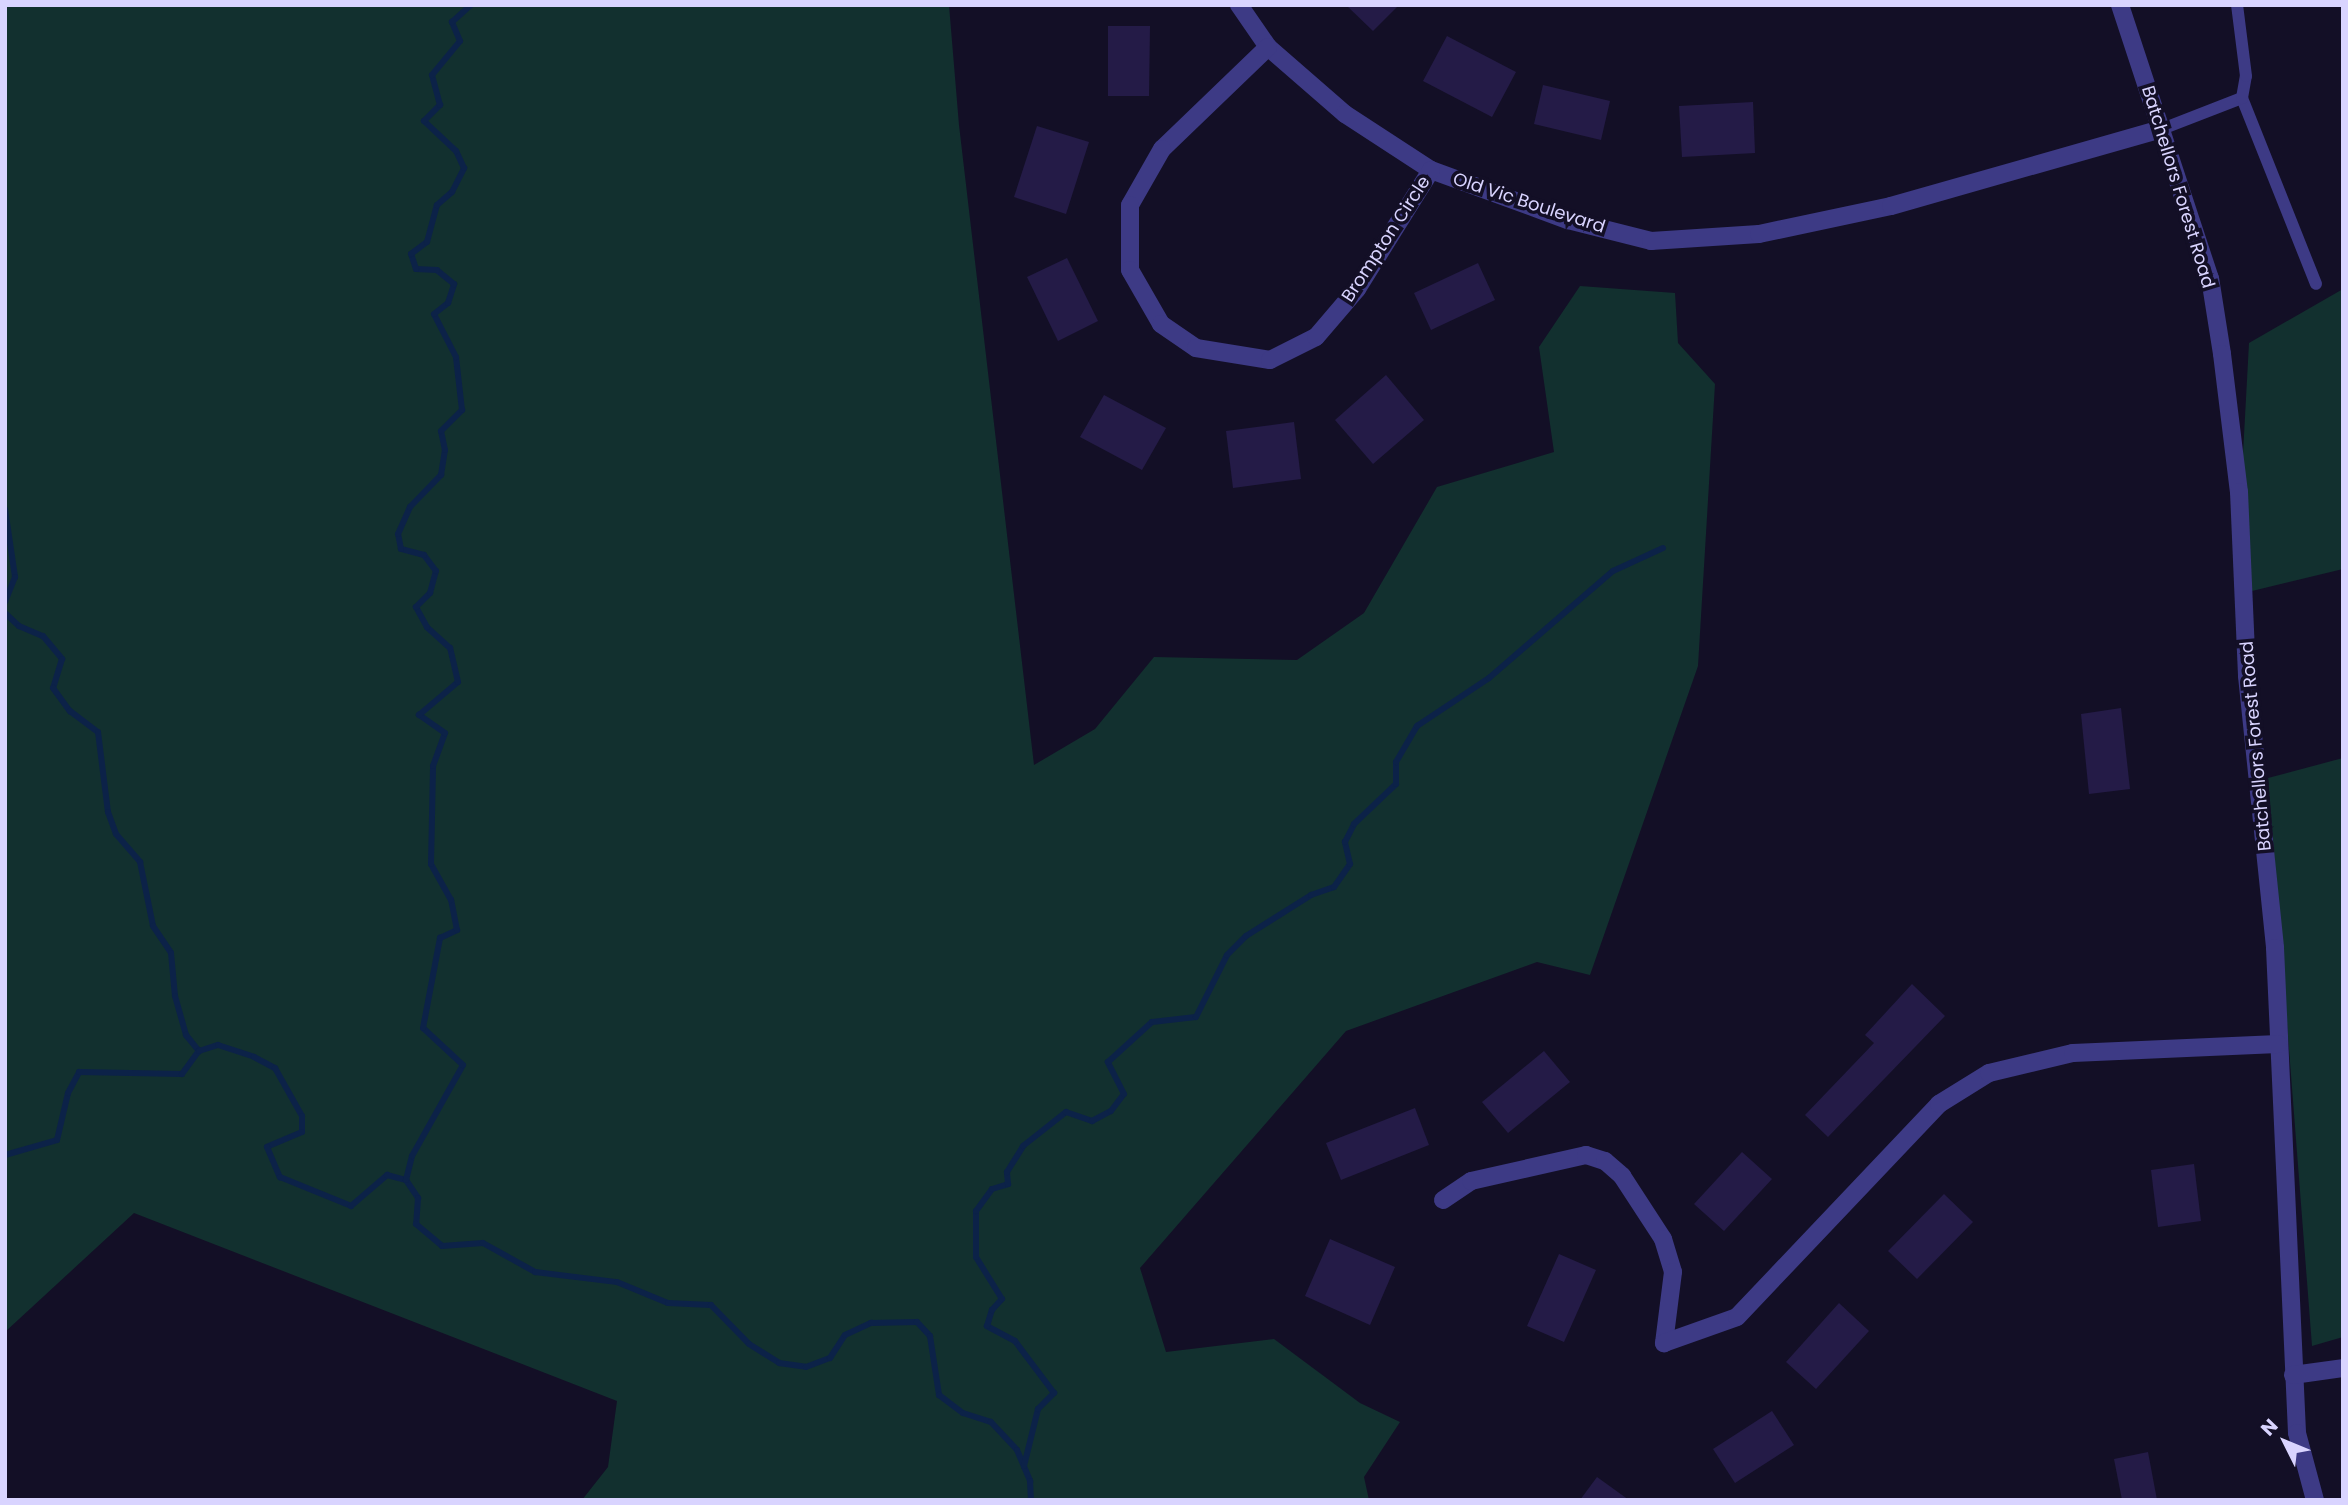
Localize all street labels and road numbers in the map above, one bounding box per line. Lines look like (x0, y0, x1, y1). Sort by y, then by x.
street label: Batchellors Forest Road (2137, 83, 2219, 291)
street label: Old Vic Boulevard (1450, 168, 1608, 238)
street label: Brompton Circle (1337, 172, 1435, 306)
street label: Batchellors Forest Road (2236, 640, 2276, 852)

